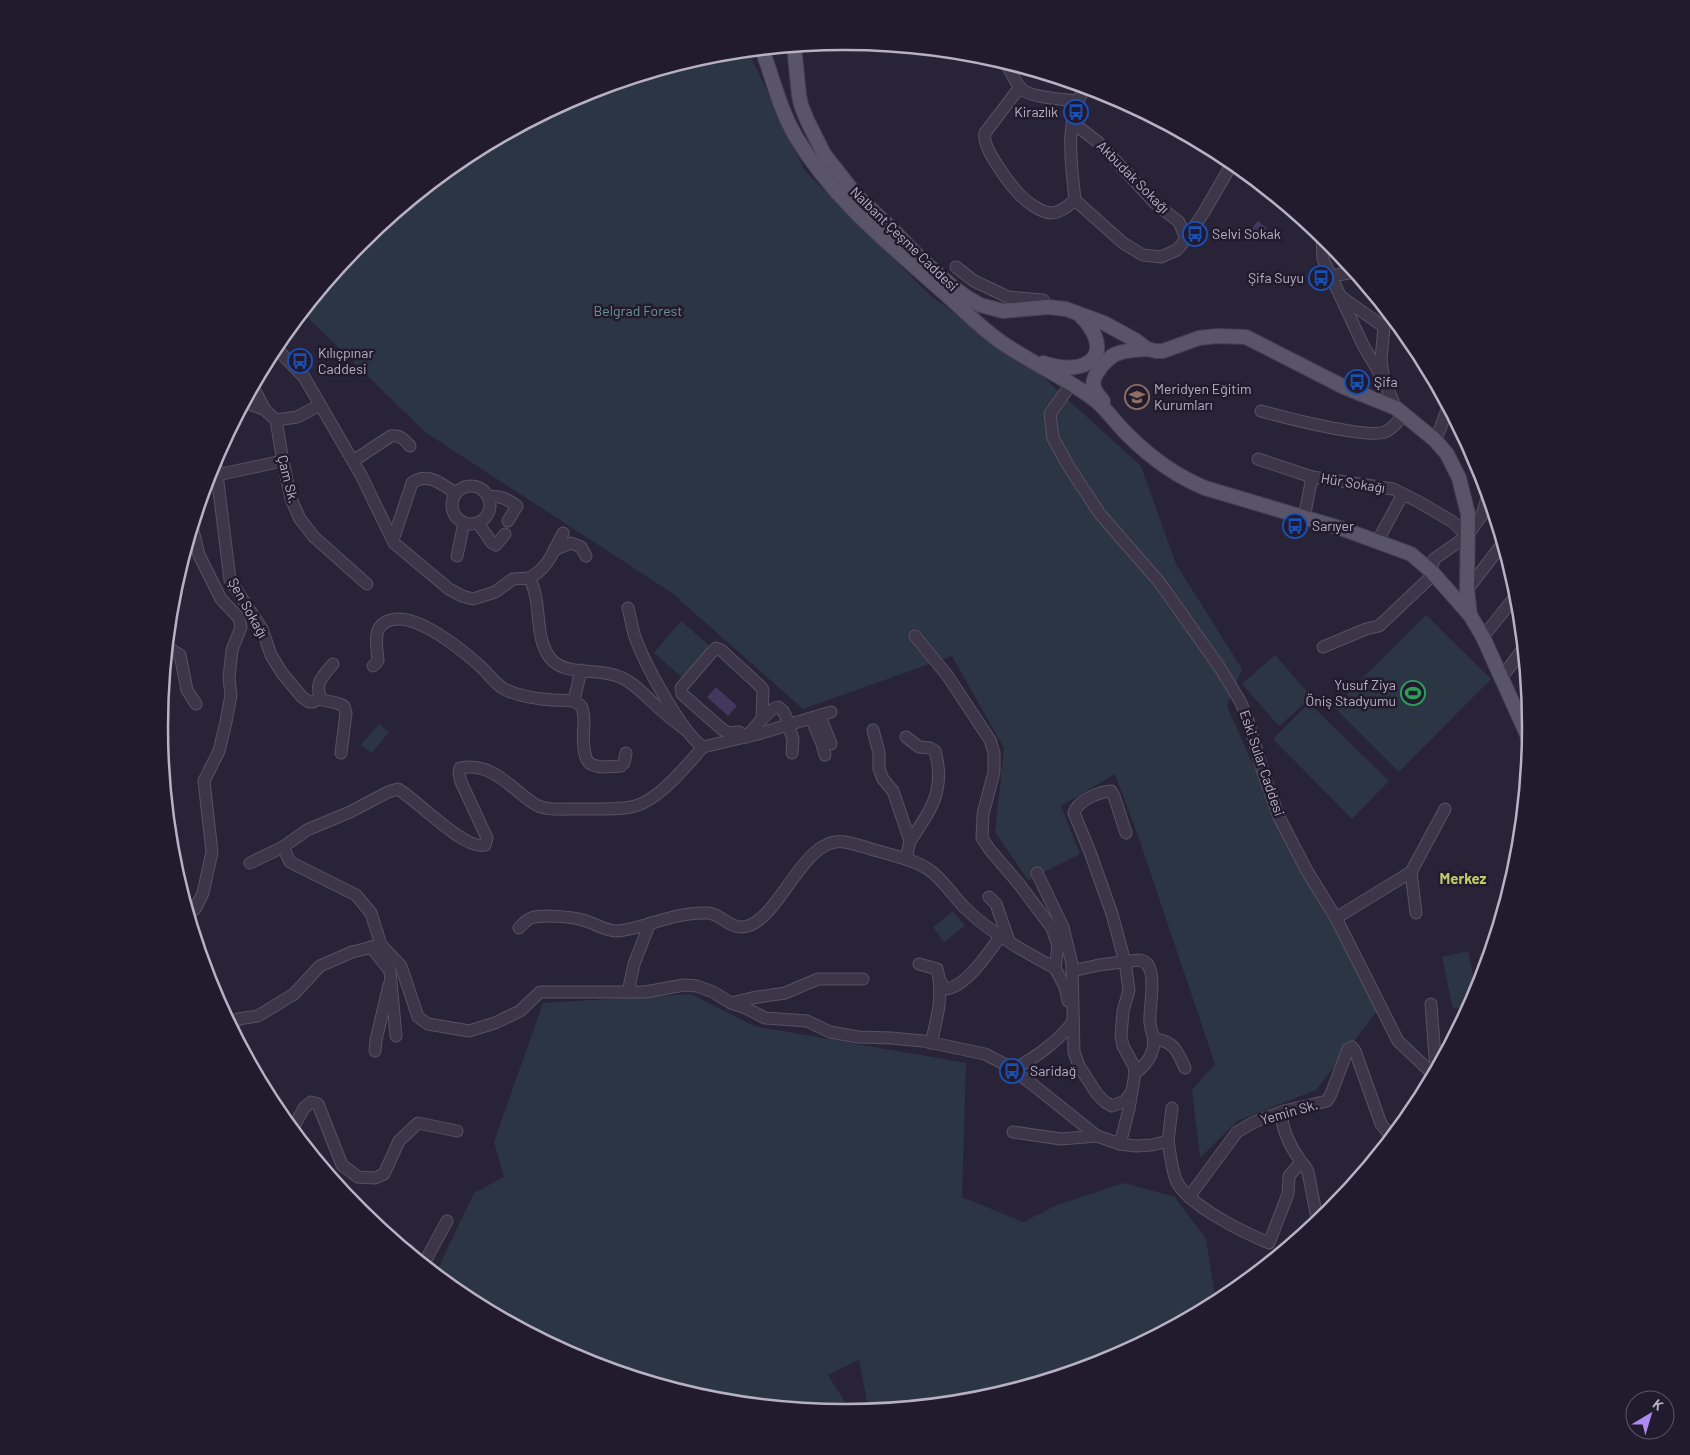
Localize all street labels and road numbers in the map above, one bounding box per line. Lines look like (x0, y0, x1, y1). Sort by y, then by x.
street label: Akbudak Sokağı (1094, 137, 1173, 216)
street label: Nalbant Çeşme Caddesi (847, 183, 962, 294)
street label: Çam Sk. (274, 453, 303, 505)
street label: Hür Sokağı (1320, 469, 1386, 496)
street label: Şen Sokağı (225, 575, 272, 641)
street label: Eski Sular Caddesi (1236, 708, 1289, 818)
street label: Yemin Sk. (1258, 1095, 1320, 1128)

